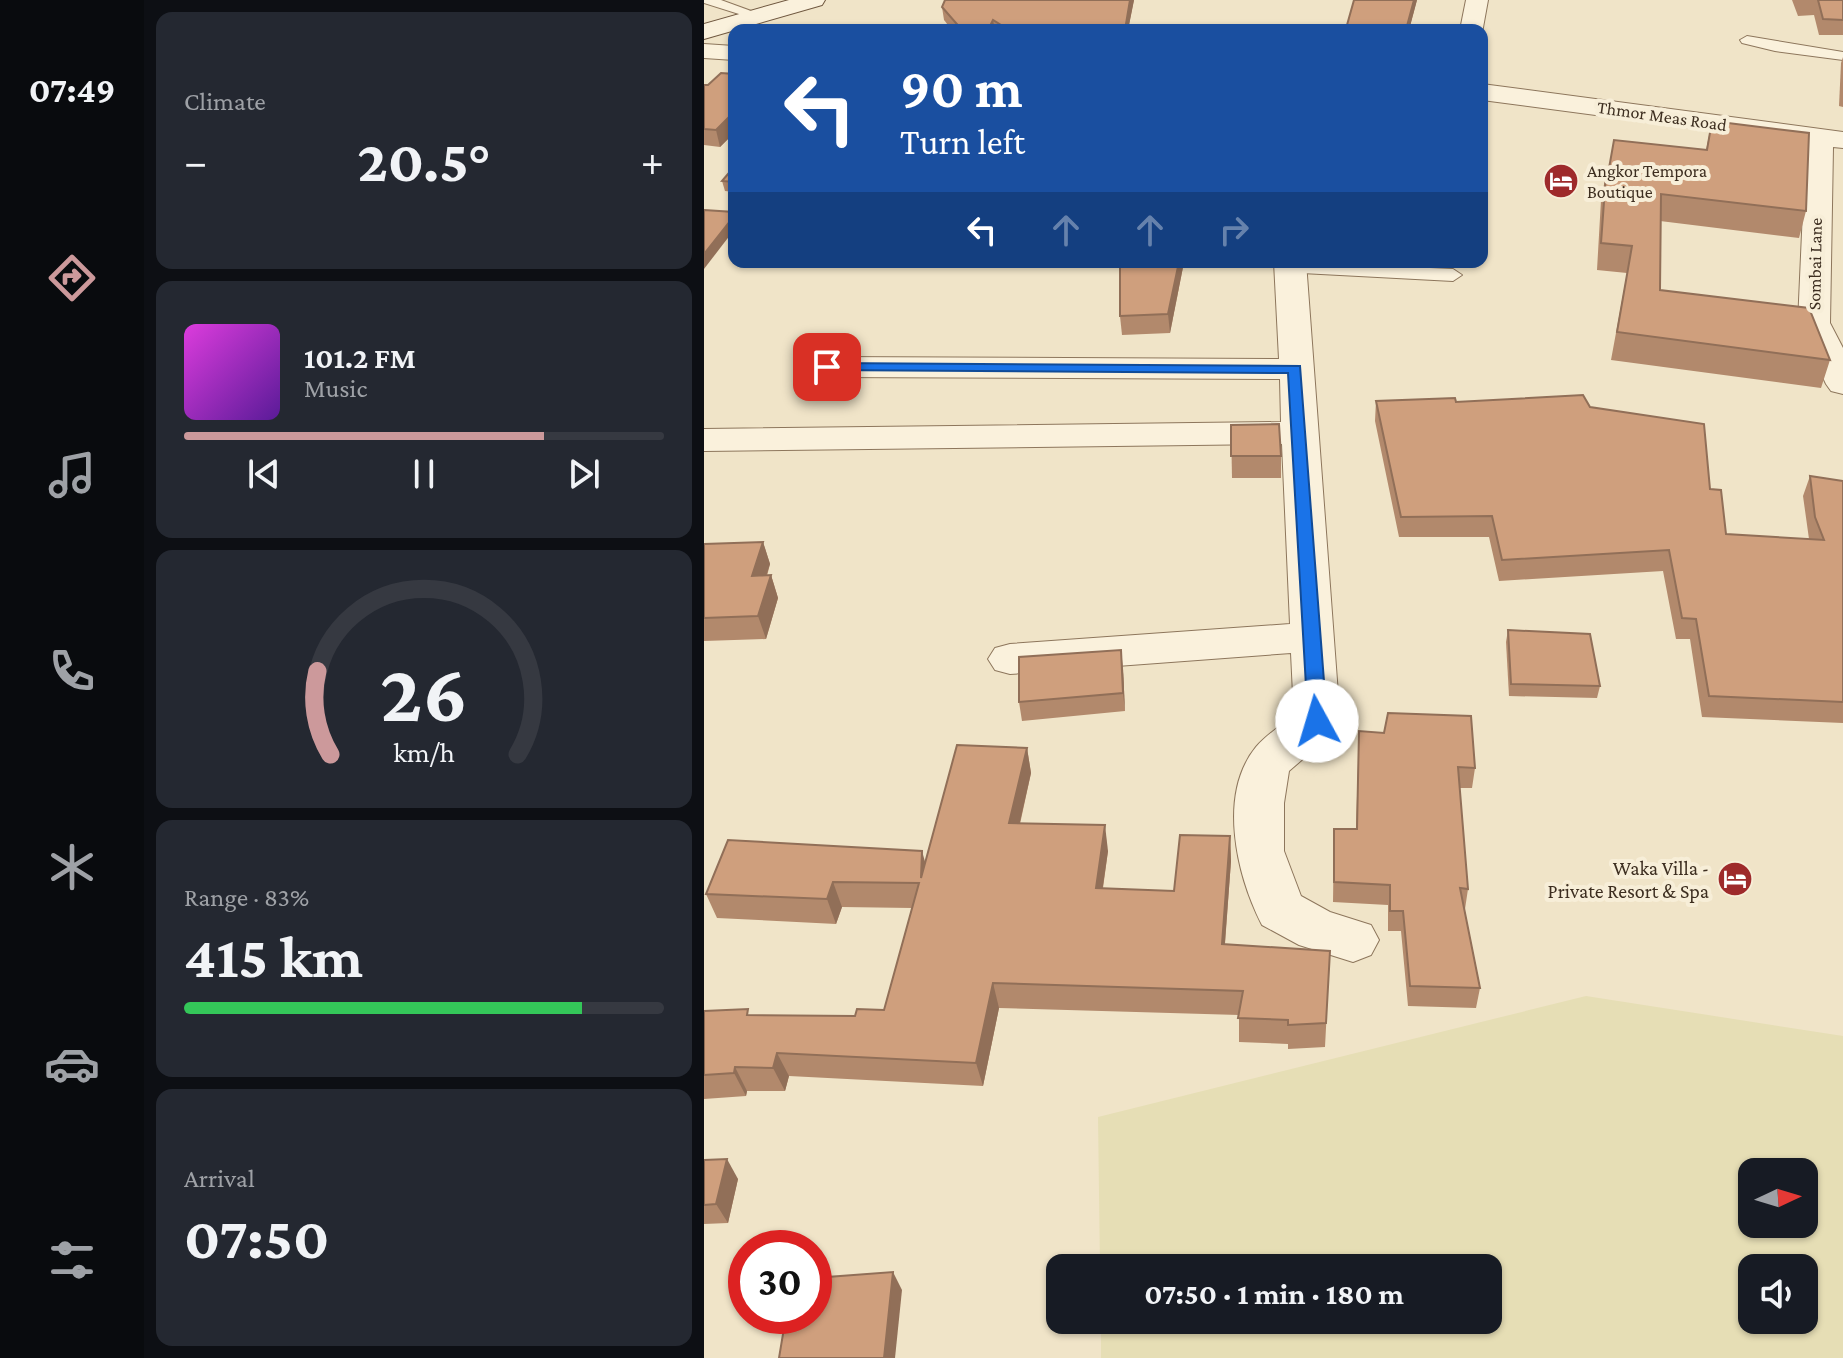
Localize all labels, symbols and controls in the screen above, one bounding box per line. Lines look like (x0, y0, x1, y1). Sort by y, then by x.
icon: left (768, 56, 872, 160)
text: 90 m (900, 57, 1023, 119)
text: 07:49 (29, 70, 115, 110)
text: Climate (184, 87, 266, 116)
street label: Thmor Meas Road (1596, 97, 1729, 135)
text: Turn left (900, 122, 1025, 162)
text: 20.5° (357, 127, 491, 194)
text: − (184, 137, 207, 185)
text: + (641, 137, 664, 185)
place label: Angkor Tempora Boutique (1587, 161, 1707, 202)
hotel icon: Angkor Tempora Boutique (1542, 162, 1580, 200)
icon: left (960, 208, 1004, 252)
icon: ahead (1044, 208, 1088, 252)
icon: ahead (1128, 208, 1172, 252)
icon: right (1212, 208, 1256, 252)
street label: Sombai Lane (1804, 218, 1826, 310)
icon: directions (44, 250, 100, 306)
pin (793, 333, 861, 401)
text: 101.2 FM (304, 341, 416, 374)
icon: arrive (805, 345, 849, 389)
text: Music (304, 374, 367, 403)
icon: music (44, 447, 100, 503)
icon: previous (242, 452, 286, 496)
icon: pause (402, 452, 446, 496)
icon: next (562, 452, 606, 496)
icon: phone (44, 643, 100, 699)
text: 26 (380, 646, 468, 739)
position arrow (1275, 679, 1359, 763)
text: km/h (393, 736, 455, 768)
icon: climate (44, 839, 100, 895)
place label: Waka Villa - Private Resort & Spa (1548, 857, 1709, 903)
hotel icon: Waka Villa - Private Resort & Spa (1716, 860, 1754, 898)
text: Range · 83% (184, 883, 309, 912)
text: 415 km (184, 923, 363, 990)
icon: car (44, 1036, 100, 1092)
north arrow (1738, 1158, 1818, 1238)
map controls (1738, 1158, 1818, 1334)
text: Arrival (184, 1164, 255, 1193)
text: 07:50 (184, 1204, 329, 1271)
speed limit sign: 30 (728, 1230, 832, 1334)
icon: filters (44, 1232, 100, 1288)
button: sound (1738, 1254, 1818, 1334)
text: 07:50 · 1 min · 180 m (1144, 1277, 1404, 1310)

